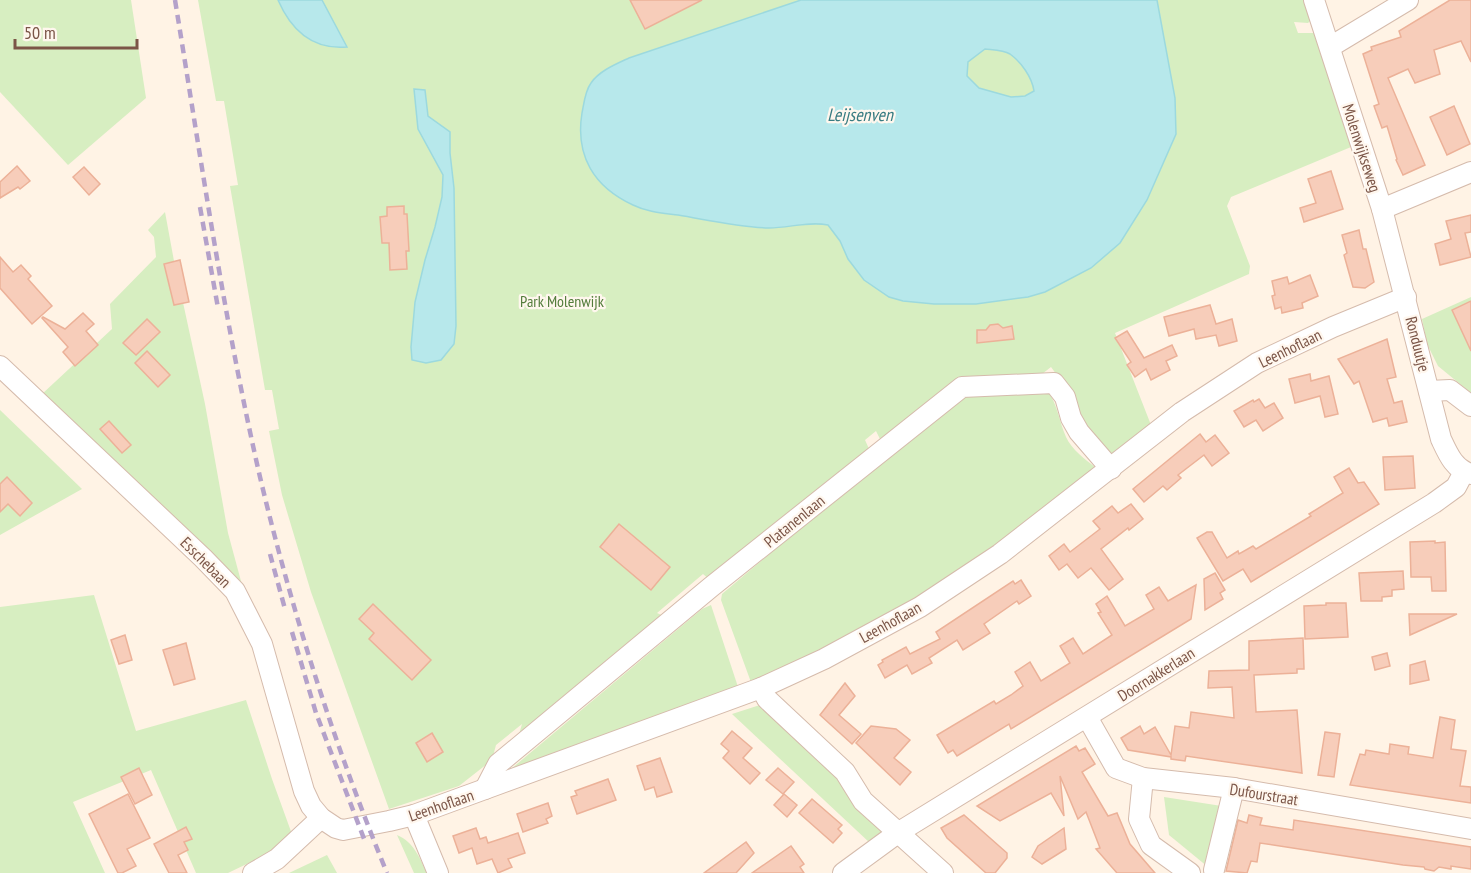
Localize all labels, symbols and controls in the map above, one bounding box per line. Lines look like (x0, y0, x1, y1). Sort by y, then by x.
scale bar (15, 12, 136, 50)
text: 50 m (24, 21, 56, 44)
street label: Molenwijkseweg (1338, 101, 1386, 195)
water label: Leijsenven (827, 103, 894, 126)
park label: Park Molenwijk (520, 291, 605, 311)
street label: Ronduutje (1401, 314, 1435, 374)
street label: Leenhoflaan (1255, 324, 1325, 372)
street label: Platanenlaan (760, 490, 828, 552)
street label: Esschebaan (176, 532, 236, 592)
street label: Leenhoflaan (856, 597, 924, 647)
street label: Doornakkerlaan (1114, 643, 1198, 705)
street label: Dufourstraat (1228, 779, 1300, 809)
street label: Leenhoflaan (406, 785, 476, 825)

